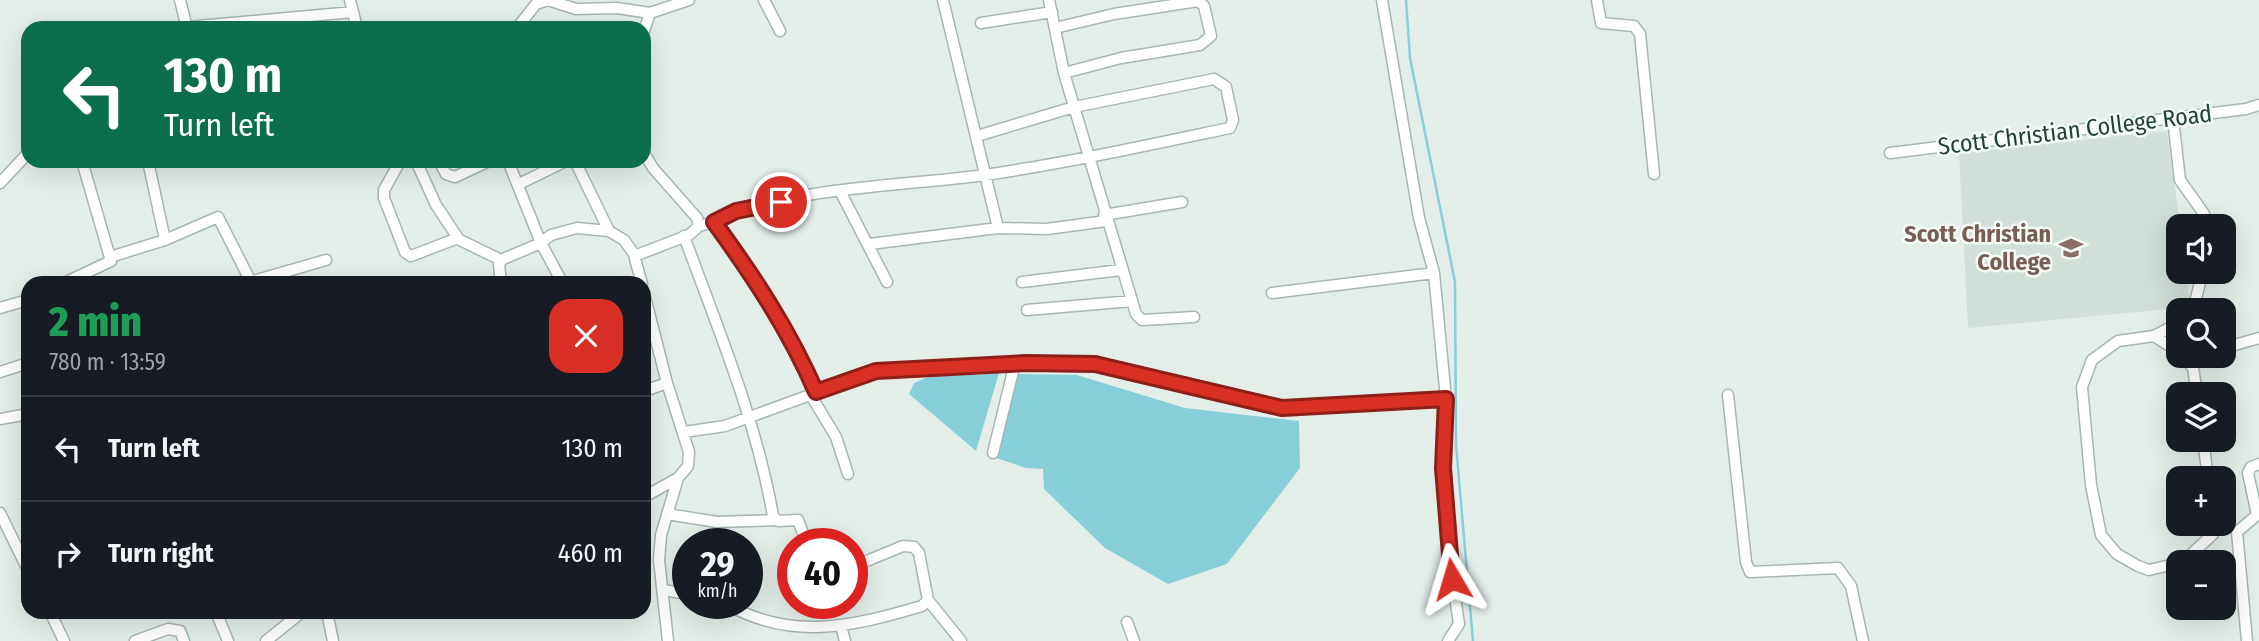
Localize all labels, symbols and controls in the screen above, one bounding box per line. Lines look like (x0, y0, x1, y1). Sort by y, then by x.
text: 130 m (164, 46, 282, 105)
icon: left (49, 49, 140, 140)
street label: Scott Christian College Road (1936, 99, 2214, 161)
text: Turn left (164, 106, 274, 144)
pin (751, 172, 811, 232)
icon: arrive (762, 183, 800, 221)
map controls (2166, 214, 2236, 620)
button: sound (2166, 214, 2236, 284)
place label: Scott Christian College (1904, 220, 2051, 276)
school or university icon: Scott Christian College (2057, 234, 2085, 262)
text: 2 min (49, 297, 142, 347)
button: search (2166, 298, 2236, 368)
button: close (549, 299, 623, 373)
text: 780 m · 13:59 (49, 348, 166, 376)
button: layers (2166, 382, 2236, 452)
icon: left (49, 430, 87, 468)
text: Turn left (108, 433, 200, 464)
text: 130 m (561, 433, 623, 464)
button: + (2166, 466, 2236, 536)
speed limit sign: 40 (777, 528, 868, 619)
icon: right (49, 535, 87, 573)
text: Turn right (108, 538, 214, 569)
text: 460 m (558, 538, 623, 569)
position arrow (1415, 542, 1489, 616)
text: 29 (700, 543, 735, 585)
button: − (2166, 550, 2236, 620)
text: km/h (697, 580, 738, 602)

